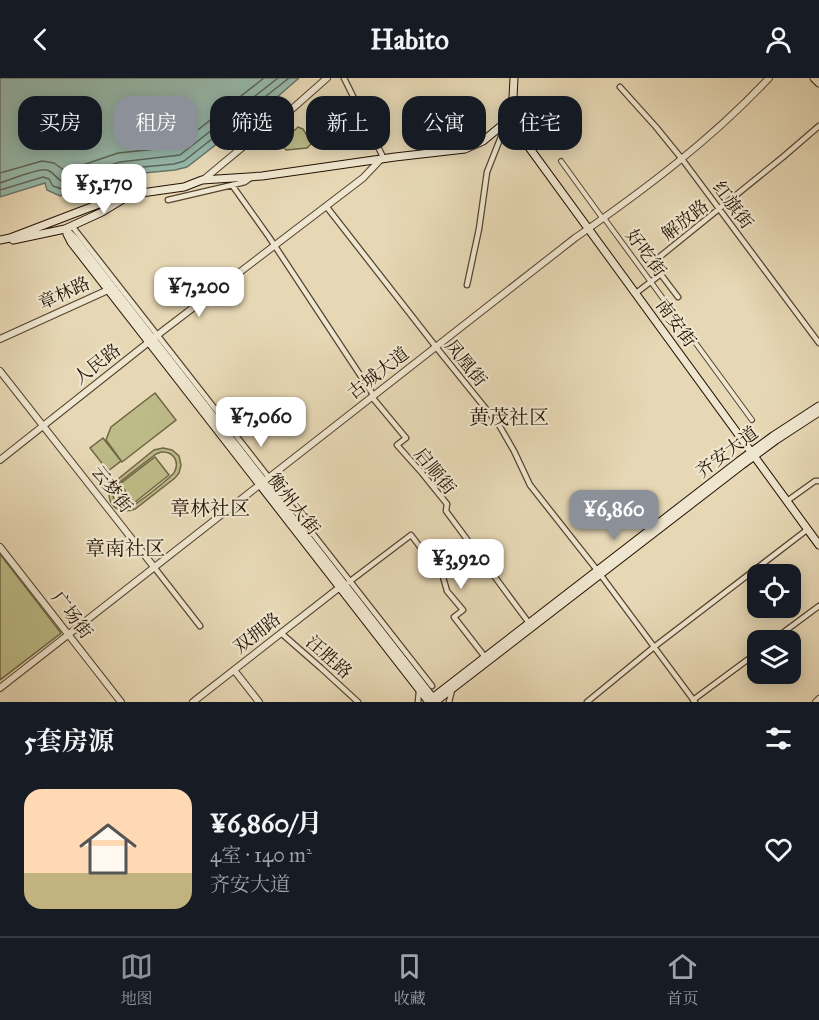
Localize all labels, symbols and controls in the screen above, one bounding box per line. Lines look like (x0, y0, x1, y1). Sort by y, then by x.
icon: back (24, 23, 57, 56)
text: Habito (370, 23, 449, 56)
icon: person (762, 23, 795, 56)
chip: 买房 (18, 96, 102, 150)
chip: 租房 (114, 96, 198, 150)
chip: 筛选 (210, 96, 294, 150)
chip: 新上 (306, 96, 390, 150)
chip: 公寓 (402, 96, 486, 150)
chip: 住宅 (498, 96, 582, 150)
pin: ¥5,170 (55, 164, 153, 215)
text: ¥5,170 (75, 171, 133, 195)
street label: 红旗街 (708, 177, 758, 233)
street label: 解放路 (657, 195, 713, 245)
street label: 好吃街 (621, 225, 671, 281)
pin: ¥7,200 (150, 267, 248, 318)
street label: 章林路 (35, 272, 93, 314)
text: ¥7,200 (168, 274, 230, 298)
street label: 南安街 (651, 295, 701, 351)
street label: 凤凰街 (440, 335, 492, 391)
street label: 人民路 (69, 339, 125, 389)
street label: 古城大道 (343, 342, 413, 404)
pin: ¥7,060 (212, 397, 310, 448)
text: ¥7,060 (230, 404, 292, 428)
district label: 黄茂社区 (469, 405, 549, 429)
street label: 齐安大道 (692, 422, 762, 482)
street label: 启顺街 (409, 443, 461, 499)
street label: 云梦街 (87, 461, 137, 517)
street label: 衡州大街 (263, 469, 325, 539)
pin: ¥6,860 (565, 490, 663, 541)
district label: 章林社区 (170, 496, 250, 520)
text: ¥6,860 (583, 497, 645, 521)
district label: 章南社区 (85, 536, 165, 560)
pin: ¥3,920 (412, 539, 510, 590)
text: ¥3,920 (432, 546, 490, 570)
map controls (747, 564, 801, 684)
button: locate (747, 564, 801, 618)
street label: 广场街 (47, 587, 97, 643)
street label: 双拥路 (229, 608, 285, 658)
button: layers (747, 630, 801, 684)
street label: 汪胜路 (302, 631, 356, 683)
icon: filters (762, 722, 795, 755)
text: 5套房源 (24, 725, 114, 757)
text: ¥6,860/月 (210, 807, 322, 839)
icon: home (72, 813, 144, 885)
icon: heart (762, 833, 795, 866)
text: 4室 · 140 m² (210, 843, 312, 867)
text: 齐安大道 (210, 872, 290, 896)
tab: 地图 (120, 950, 153, 1009)
tab: 收藏 (393, 950, 426, 1009)
tab: 首页 (666, 950, 699, 1009)

